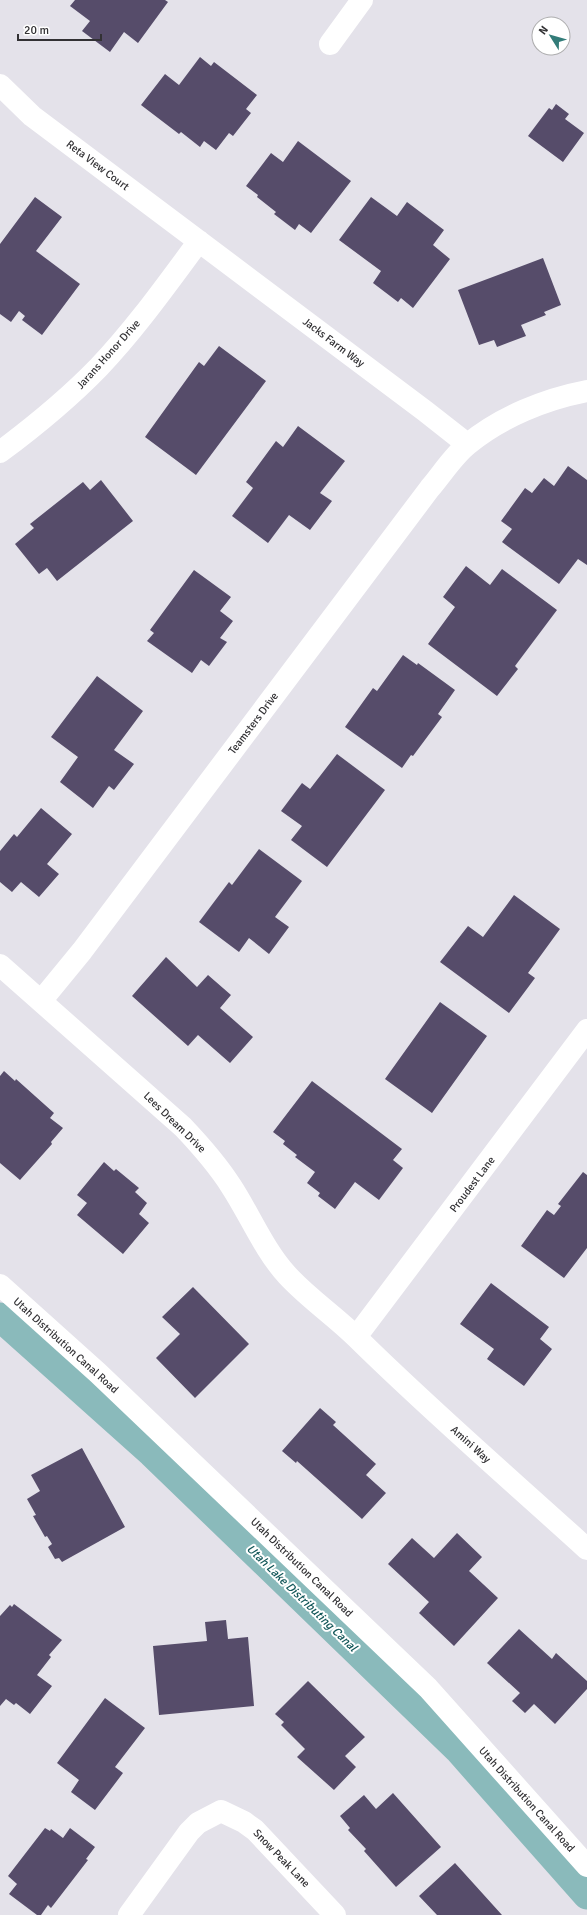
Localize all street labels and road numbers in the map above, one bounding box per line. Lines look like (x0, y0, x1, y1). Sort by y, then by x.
street label: Reta View Court (64, 138, 132, 193)
street label: Jacks Farm Way (300, 315, 368, 370)
street label: Jarans Honor Drive (74, 317, 143, 392)
street label: Teamsters Drive (226, 690, 281, 757)
street label: Lees Dream Drive (141, 1089, 208, 1155)
street label: Proudest Lane (447, 1154, 498, 1215)
street label: Utah Distribution Canal Road (10, 1295, 121, 1396)
street label: Amini Way (448, 1423, 494, 1466)
street label: Utah Distribution Canal Road (248, 1515, 356, 1620)
street label: Utah Distribution Canal Road (476, 1744, 577, 1855)
street label: Snow Peak Lane (251, 1827, 313, 1890)

